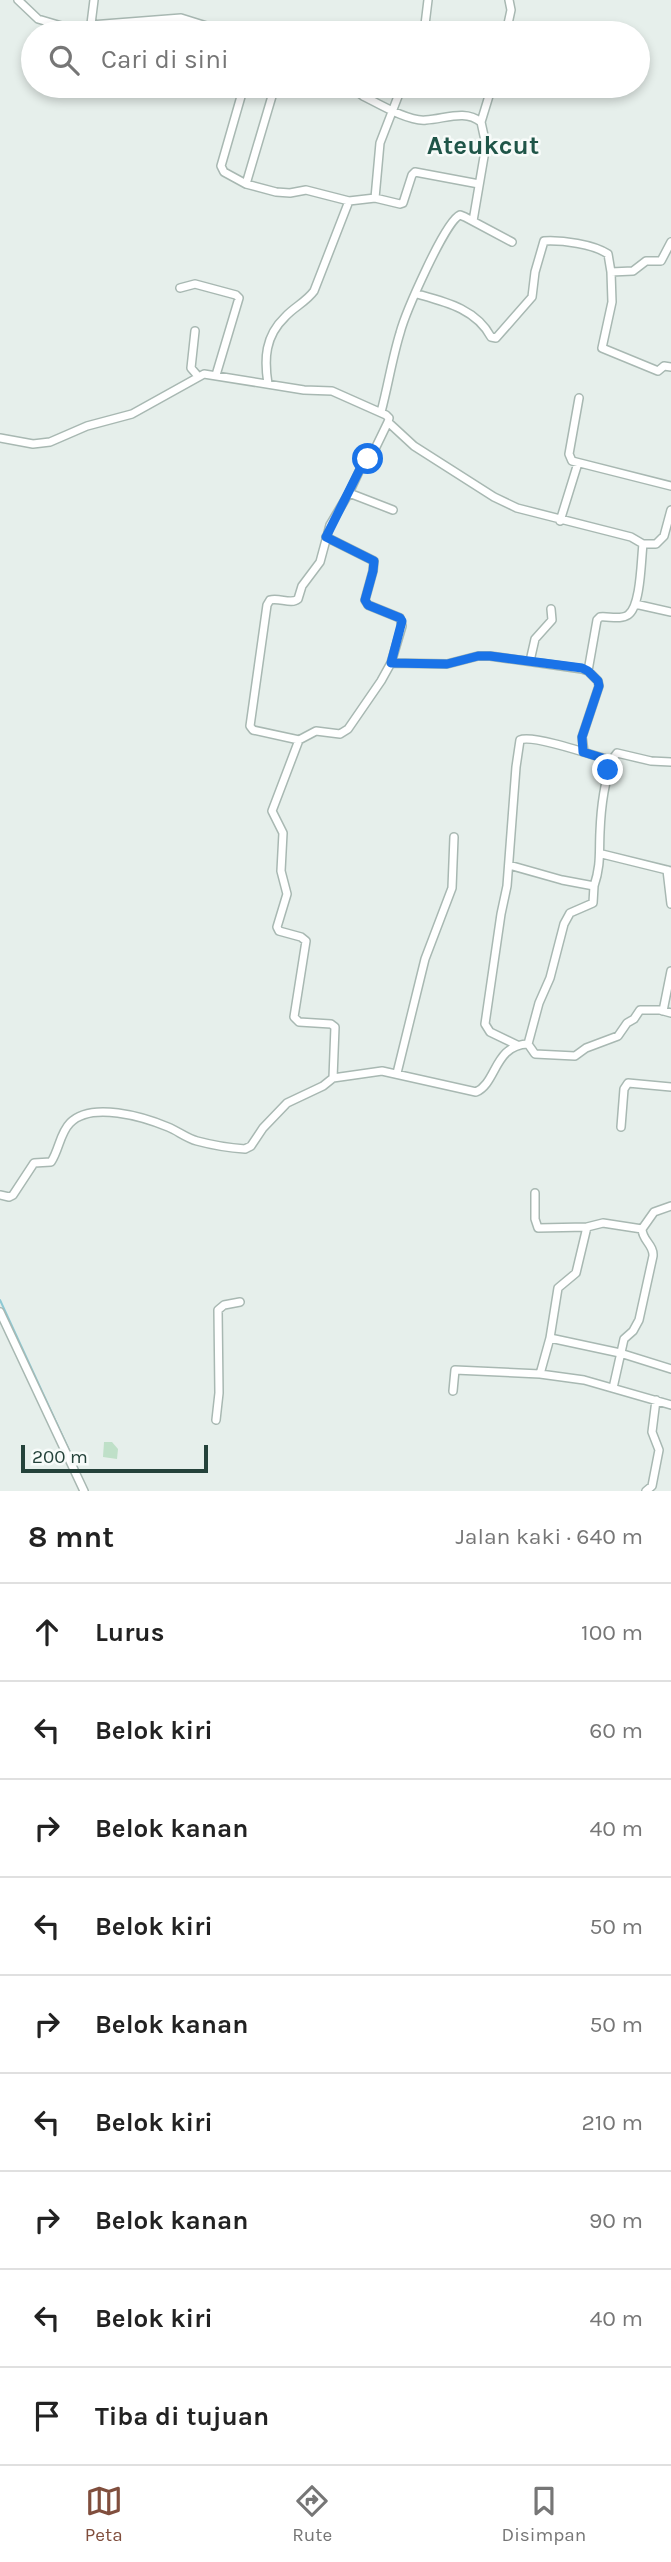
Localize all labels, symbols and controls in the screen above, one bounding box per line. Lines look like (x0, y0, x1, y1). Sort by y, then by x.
search box (21, 21, 650, 98)
icon: search (45, 41, 83, 79)
text: Cari di sini (101, 44, 229, 75)
district label: Ateukcut (427, 130, 539, 161)
route start (352, 443, 383, 474)
route end (592, 754, 623, 785)
scale bar (21, 1442, 208, 1474)
text: 200 m (32, 1446, 88, 1468)
text: 8 mnt (28, 1519, 114, 1555)
text: Jalan kaki · 640 m (456, 1523, 643, 1550)
icon: ahead (28, 1613, 66, 1651)
text: Lurus (95, 1617, 164, 1648)
text: 100 m (581, 1619, 643, 1646)
icon: left (28, 1711, 66, 1749)
text: Belok kiri (95, 1715, 213, 1746)
text: 60 m (589, 1717, 643, 1744)
icon: right (28, 1809, 66, 1847)
text: Belok kanan (95, 1813, 248, 1844)
text: 40 m (590, 1815, 643, 1842)
icon: left (28, 1907, 66, 1945)
text: Belok kiri (95, 1911, 213, 1942)
text: 50 m (589, 1913, 643, 1940)
icon: right (28, 2005, 66, 2043)
text: Belok kanan (95, 2009, 248, 2040)
text: 50 m (589, 2011, 643, 2038)
icon: left (28, 2103, 66, 2141)
text: Belok kiri (95, 2107, 213, 2138)
text: 210 m (581, 2109, 643, 2136)
icon: right (28, 2201, 66, 2239)
text: Belok kanan (95, 2205, 248, 2236)
text: 90 m (589, 2207, 643, 2234)
icon: left (28, 2299, 66, 2337)
text: Belok kiri (95, 2303, 213, 2334)
text: 40 m (590, 2305, 643, 2332)
icon: arrive (28, 2397, 66, 2435)
text: Tiba di tujuan (95, 2401, 269, 2432)
tab: Peta (85, 2482, 123, 2546)
tab: Rute (292, 2482, 332, 2546)
tab: Disimpan (502, 2482, 586, 2546)

